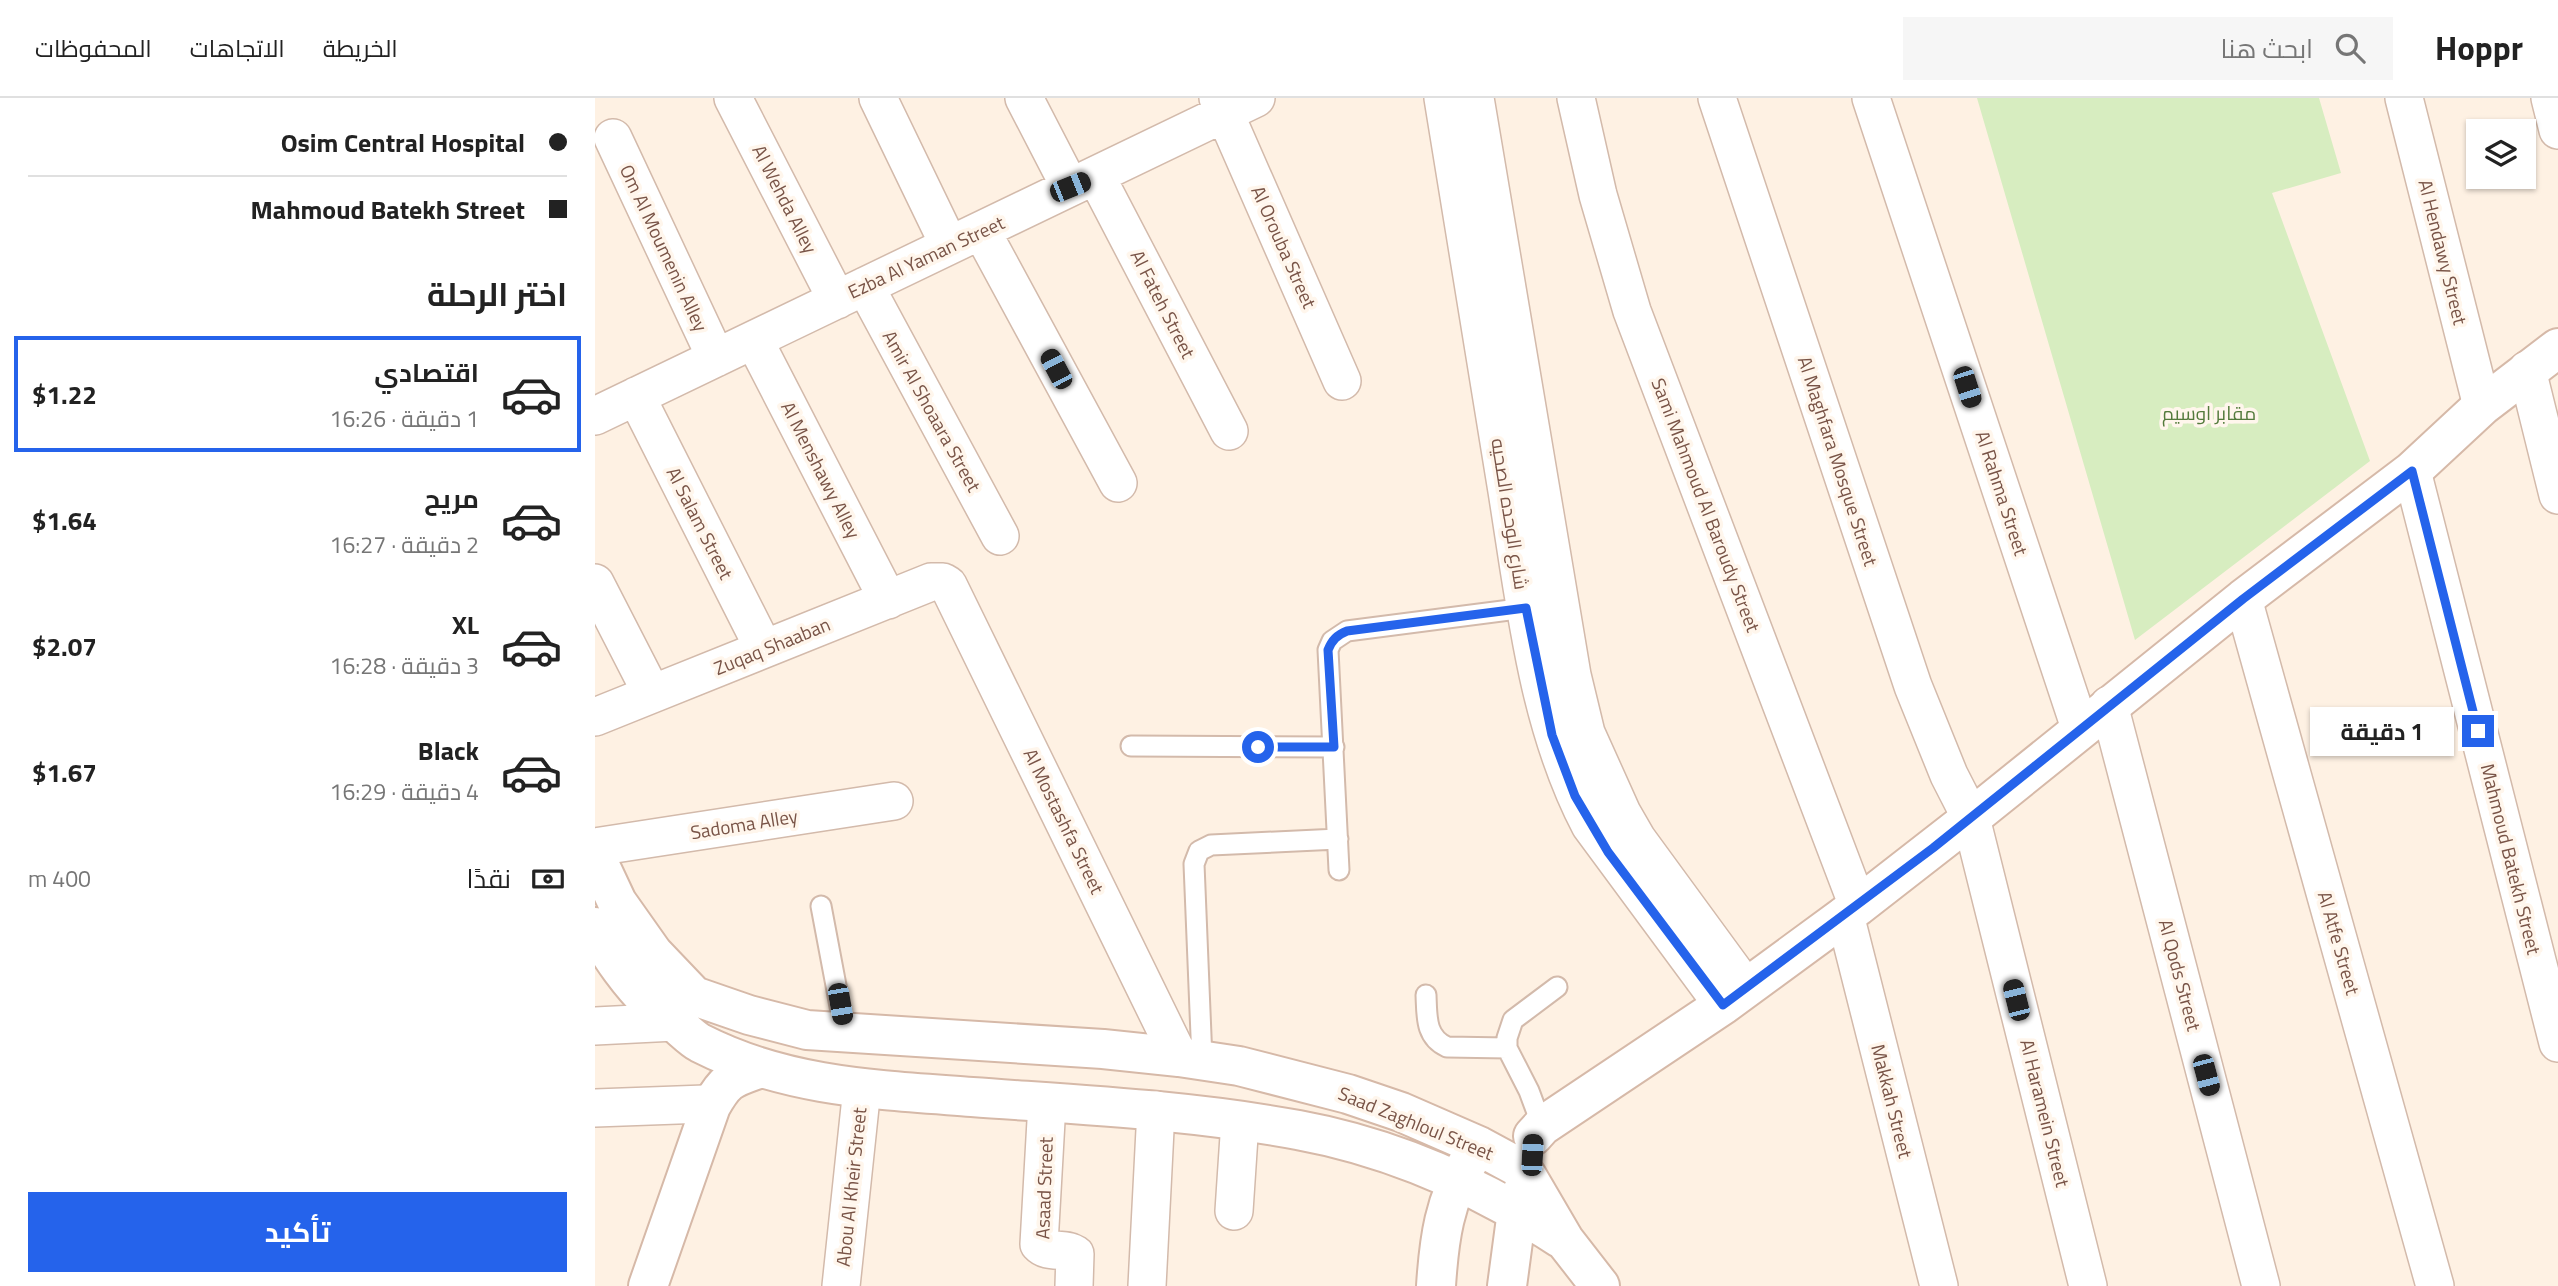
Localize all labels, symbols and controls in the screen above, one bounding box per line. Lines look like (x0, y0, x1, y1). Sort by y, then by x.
search box (1903, 17, 2393, 80)
text: Hoppr (2435, 23, 2523, 73)
text: ابحث هنا (2221, 29, 2313, 68)
icon: search (2331, 29, 2369, 67)
text: المحفوظات (35, 30, 152, 66)
text: الاتجاهات (190, 30, 285, 66)
text: الخريطة (323, 30, 398, 66)
map controls (2466, 119, 2536, 189)
button: layers (2466, 119, 2536, 189)
text: Osim Central Hospital (281, 123, 525, 162)
street label: Al Wehda Alley (746, 139, 825, 258)
street label: Om Al Moumenin Alley (613, 159, 716, 336)
car (1047, 169, 1094, 205)
street label: Al Hendawy Street (2411, 176, 2476, 328)
street label: Al Orouba Street (1244, 181, 1325, 313)
text: Mahmoud Batekh Street (251, 190, 525, 229)
street label: Ezba Al Yaman Street (843, 207, 1009, 306)
street label: Al Fateh Street (1124, 244, 1203, 363)
text: اختر الرحلة (427, 270, 567, 318)
street label: Amir Al Shoaara Street (876, 325, 989, 497)
car (1037, 346, 1076, 392)
street label: Al Maghfara Mosque Street (1791, 352, 1886, 570)
text: اقتصادي (374, 353, 479, 392)
icon: car (500, 363, 563, 426)
car (1951, 364, 1984, 410)
street label: Sami Mahmoud Al Baroudy Street (1645, 374, 1768, 636)
text: $1.22 (32, 375, 97, 414)
street label: Al Menshawy Alley (774, 396, 869, 543)
park label: مقابر اوسيم (2162, 398, 2256, 427)
text: 1 دقيقة · 16:26 (330, 401, 479, 436)
street label: Al Rahma Street (1969, 427, 2036, 559)
street label: شارع الوحده الصحيه (1484, 436, 1537, 592)
street label: Al Salam Street (660, 462, 741, 584)
text: مريح (424, 479, 479, 518)
icon: car (500, 489, 563, 552)
text: $1.64 (32, 501, 97, 540)
text: 2 دقيقة · 16:27 (330, 527, 479, 562)
text: XL (452, 605, 479, 644)
street label: Zuqaq Shaaban (709, 609, 834, 682)
icon: car (500, 615, 563, 678)
text: $2.07 (32, 627, 97, 666)
text: 3 دقيقة · 16:28 (330, 648, 479, 683)
callout: 1 دقيقة (2310, 706, 2453, 756)
text: 1 دقيقة (2341, 714, 2423, 749)
route end (2462, 715, 2494, 747)
text: Black (418, 731, 479, 770)
route start (1242, 731, 1274, 763)
icon: car (500, 741, 563, 804)
street label: Al Mostashfa Street (1017, 743, 1112, 899)
text: $1.67 (32, 753, 97, 792)
street label: Mahmoud Batekh Street (2474, 760, 2549, 958)
text: 4 دقيقة · 16:29 (330, 774, 479, 809)
street label: Sadoma Alley (688, 801, 800, 846)
text: نقدًا (467, 859, 511, 898)
icon: cash (529, 860, 567, 898)
text: 400 m (28, 861, 91, 896)
street label: Al Atfe Street (2311, 888, 2368, 998)
street label: Al Qods Street (2152, 916, 2209, 1034)
car (2001, 977, 2032, 1023)
car (827, 981, 854, 1027)
street label: Al Haramein Street (2013, 1036, 2078, 1190)
street label: Makkah Street (1864, 1041, 1921, 1161)
car (2191, 1052, 2222, 1098)
street label: Saad Zaghloul Street (1334, 1078, 1499, 1167)
street label: Abou Al Kheir Street (828, 1106, 873, 1268)
car (1521, 1133, 1544, 1177)
street label: Asaad Street (1027, 1136, 1060, 1240)
button: تأكيد (28, 1192, 567, 1272)

